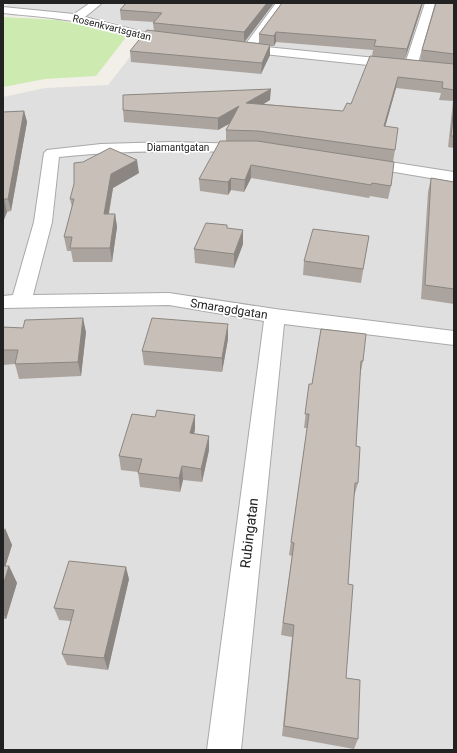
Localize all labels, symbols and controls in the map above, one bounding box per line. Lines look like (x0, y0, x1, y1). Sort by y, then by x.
street label: Rosenkvartsgatan (72, 12, 152, 43)
street label: Diamantgatan (147, 142, 209, 153)
street label: Smaragdgatan (189, 296, 269, 322)
street label: Rubingatan (237, 497, 261, 569)

